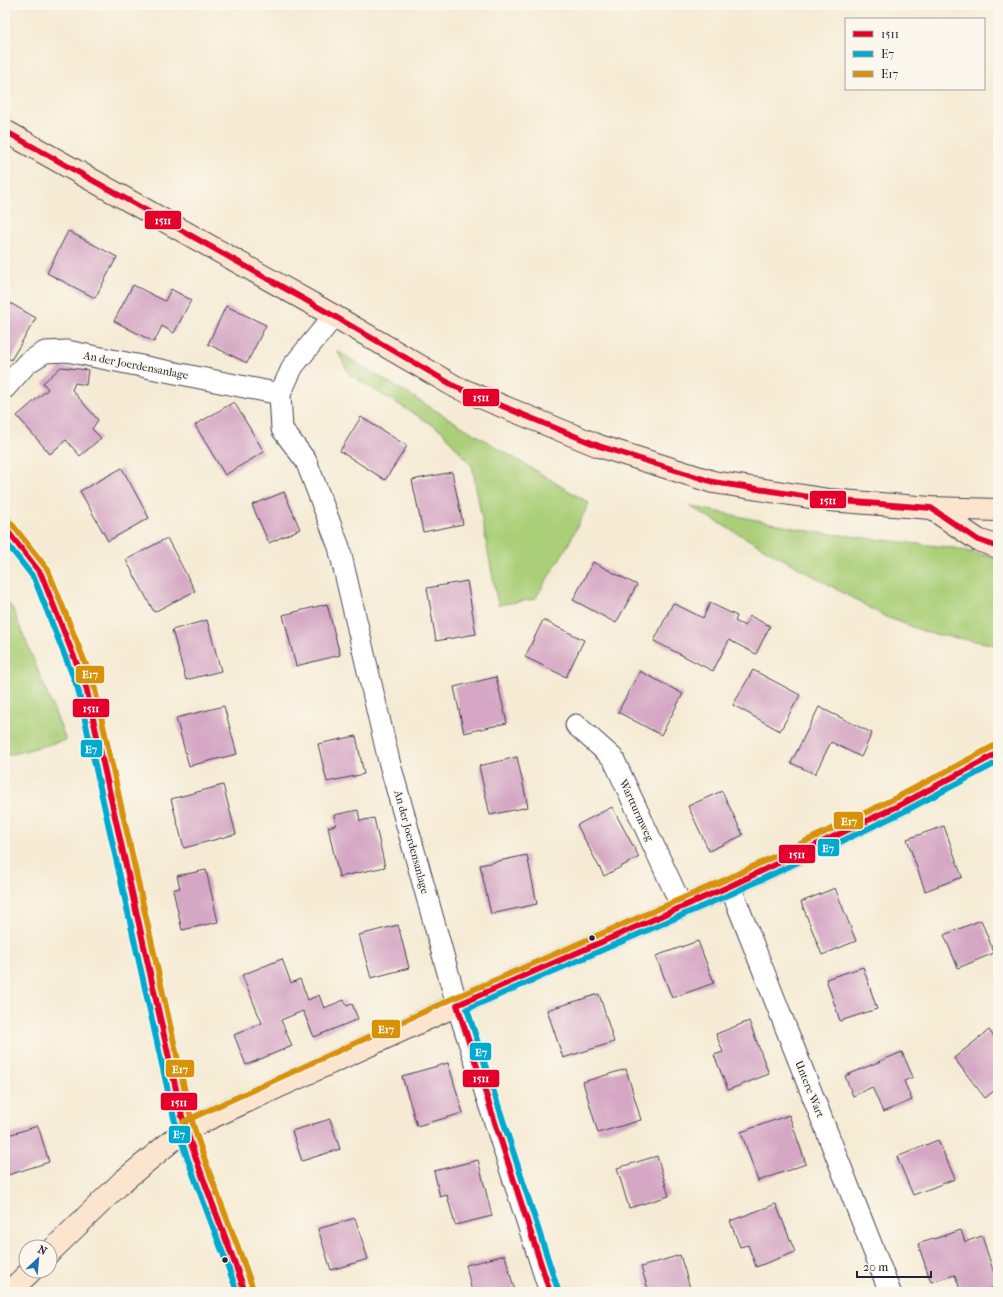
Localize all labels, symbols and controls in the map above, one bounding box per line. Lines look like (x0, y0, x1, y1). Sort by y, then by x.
legend (845, 18, 985, 90)
text: 1511 (881, 27, 899, 41)
text: E7 (881, 47, 894, 61)
text: E17 (881, 67, 899, 81)
line badge: 1511 (144, 210, 182, 230)
text: 1511 (155, 214, 171, 227)
street label: An der Joerdensanlage (81, 349, 190, 382)
line badge: 1511 (462, 388, 500, 407)
text: 1511 (473, 391, 489, 404)
line badge: 1511 (809, 490, 847, 509)
text: 1511 (820, 494, 836, 507)
line badge: E17 (75, 665, 105, 684)
text: E17 (82, 668, 99, 681)
line badge: 1511 (72, 698, 110, 718)
text: 1511 (83, 702, 99, 715)
line badge: E7 (80, 739, 103, 758)
text: E7 (85, 743, 98, 756)
street label: Wartturmweg (616, 776, 657, 843)
street label: An der Joerdensanlage (391, 788, 432, 896)
line badge: E17 (833, 811, 864, 830)
text: E17 (841, 815, 858, 828)
line badge: E7 (817, 838, 840, 857)
text: E7 (822, 842, 835, 855)
line badge: 1511 (778, 844, 816, 864)
text: 1511 (789, 848, 805, 861)
unlabelled marker (587, 933, 597, 943)
line badge: E17 (371, 1019, 401, 1039)
text: E17 (378, 1023, 395, 1036)
line badge: E7 (469, 1042, 492, 1061)
text: E7 (475, 1046, 488, 1059)
line badge: E17 (165, 1059, 195, 1078)
street label: Untere Wart (792, 1059, 827, 1120)
text: E17 (172, 1063, 189, 1076)
line badge: 1511 (462, 1069, 500, 1088)
text: 1511 (473, 1072, 489, 1085)
line badge: 1511 (160, 1092, 198, 1111)
text: 1511 (171, 1096, 187, 1109)
line badge: E7 (168, 1125, 191, 1144)
text: E7 (173, 1128, 186, 1141)
north arrow (18, 1239, 58, 1279)
text: N (36, 1243, 49, 1258)
scale bar (857, 1253, 931, 1279)
unlabelled marker (220, 1255, 230, 1265)
text: 20 m (863, 1260, 888, 1274)

